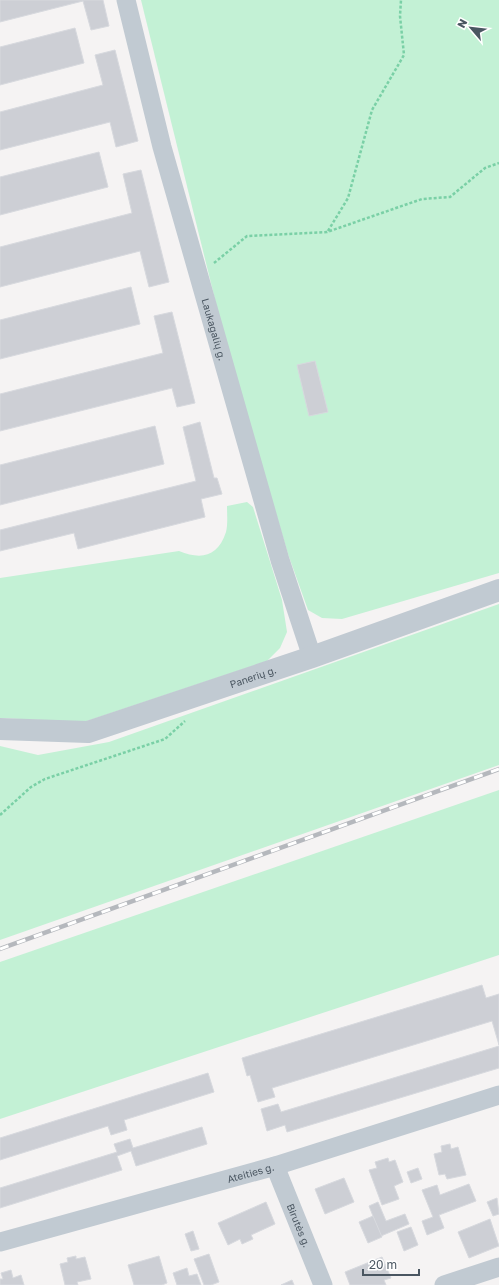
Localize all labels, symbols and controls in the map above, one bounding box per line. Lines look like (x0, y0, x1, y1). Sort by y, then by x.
north arrow (451, 8, 491, 48)
text: N (454, 16, 469, 30)
street label: Laukagalių g. (200, 297, 229, 362)
street label: Panerių g. (228, 663, 278, 690)
street label: Ateities g. (226, 1161, 275, 1185)
street label: Birutės g. (285, 1202, 313, 1249)
scale bar (363, 1251, 419, 1277)
text: 20 m (369, 1257, 397, 1272)

